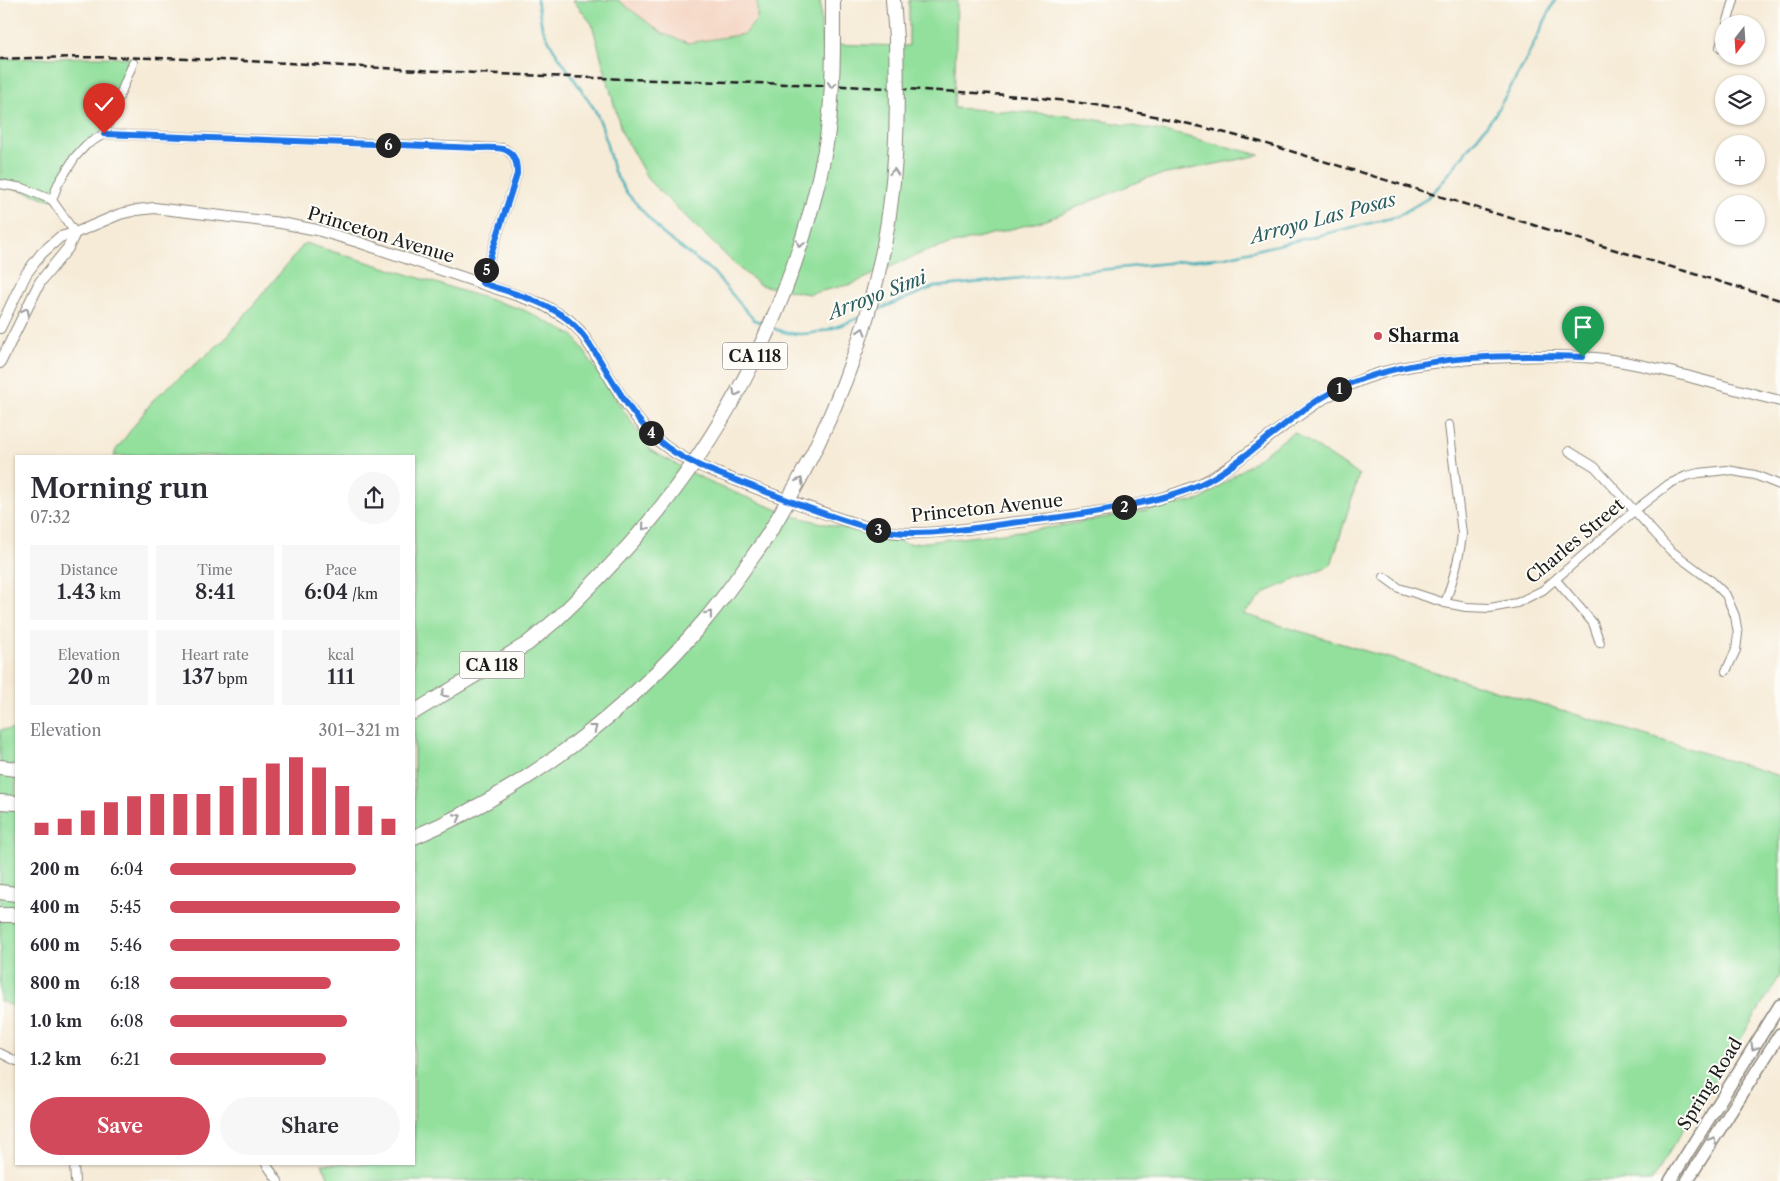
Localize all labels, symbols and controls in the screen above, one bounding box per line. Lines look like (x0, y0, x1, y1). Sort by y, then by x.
north arrow (1715, 15, 1765, 65)
map controls (1715, 15, 1765, 245)
button: layers (1715, 75, 1765, 125)
one-way arrow (827, 81, 838, 89)
pin (83, 83, 125, 134)
icon: check (90, 90, 118, 118)
pin: 6 (376, 132, 400, 158)
button: + (1715, 135, 1765, 185)
text: 6 (384, 136, 393, 154)
one-way arrow (888, 168, 899, 176)
water label: Arroyo Las Posas (1244, 187, 1399, 249)
button: − (1715, 195, 1765, 245)
street label: Princeton Avenue (305, 202, 457, 268)
one-way arrow (796, 239, 806, 248)
pin: 5 (474, 258, 498, 282)
text: 5 (483, 261, 490, 279)
water label: Arroyo Simi (822, 265, 930, 325)
pin (1562, 306, 1604, 357)
one-way arrow (20, 307, 30, 316)
icon: arrive (1569, 313, 1597, 341)
place label: Sharma (1388, 325, 1460, 347)
one-way arrow (857, 328, 867, 336)
marker: Sharma (1372, 330, 1384, 342)
road number: CA 118 (722, 342, 788, 370)
pin: 1 (1326, 376, 1352, 402)
text: 1 (1336, 380, 1343, 398)
one-way arrow (732, 388, 742, 397)
pin: 4 (638, 420, 664, 446)
text: 4 (647, 424, 656, 442)
text: Morning run (30, 471, 209, 505)
button: share (348, 472, 400, 524)
one-way arrow (794, 477, 804, 486)
street label: Princeton Avenue (910, 489, 1064, 527)
street label: Charles Street (1521, 493, 1629, 588)
pin: 2 (1112, 494, 1136, 520)
text: 2 (1120, 498, 1129, 516)
text: 07:32 (30, 507, 71, 527)
pin: 3 (866, 518, 890, 542)
one-way arrow (642, 521, 651, 530)
text: 3 (875, 521, 882, 539)
text: Distance (60, 561, 118, 579)
text: Time (197, 561, 233, 579)
text: Pace (325, 561, 357, 579)
text: 1.43 (57, 579, 96, 604)
text: 8:41 (195, 579, 235, 604)
text: 6:04 (304, 579, 348, 604)
text: km (96, 585, 121, 603)
text: /km (348, 585, 378, 603)
one-way arrow (704, 611, 712, 620)
text: Elevation (58, 646, 120, 664)
text: Heart rate (181, 646, 249, 664)
text: kcal (328, 646, 354, 664)
road number: CA 118 (460, 652, 524, 678)
text: 20 (68, 664, 93, 689)
text: 137 (182, 664, 214, 689)
text: 111 (327, 664, 355, 689)
text: m (93, 670, 110, 688)
text: bpm (214, 670, 248, 688)
one-way arrow (440, 687, 449, 697)
text: Elevation (30, 720, 101, 740)
text: 301–321 m (319, 720, 400, 740)
one-way arrow (588, 726, 597, 734)
one-way arrow (453, 813, 462, 823)
text: 200 m (30, 859, 80, 879)
text: 6:04 (110, 859, 143, 879)
text: 400 m (30, 897, 80, 917)
text: 5:45 (110, 897, 141, 917)
text: 600 m (30, 935, 80, 955)
text: 5:46 (110, 935, 142, 955)
text: 800 m (30, 973, 80, 993)
text: 6:18 (110, 973, 140, 993)
text: 1.0 km (30, 1011, 82, 1031)
text: 6:08 (110, 1011, 143, 1031)
street label: Spring Road (1673, 1034, 1747, 1134)
one-way arrow (1751, 1041, 1761, 1050)
text: 1.2 km (30, 1049, 82, 1069)
text: 6:21 (110, 1049, 140, 1069)
button: Save (30, 1097, 210, 1155)
button: Share (220, 1097, 400, 1155)
one-way arrow (1707, 1136, 1716, 1145)

